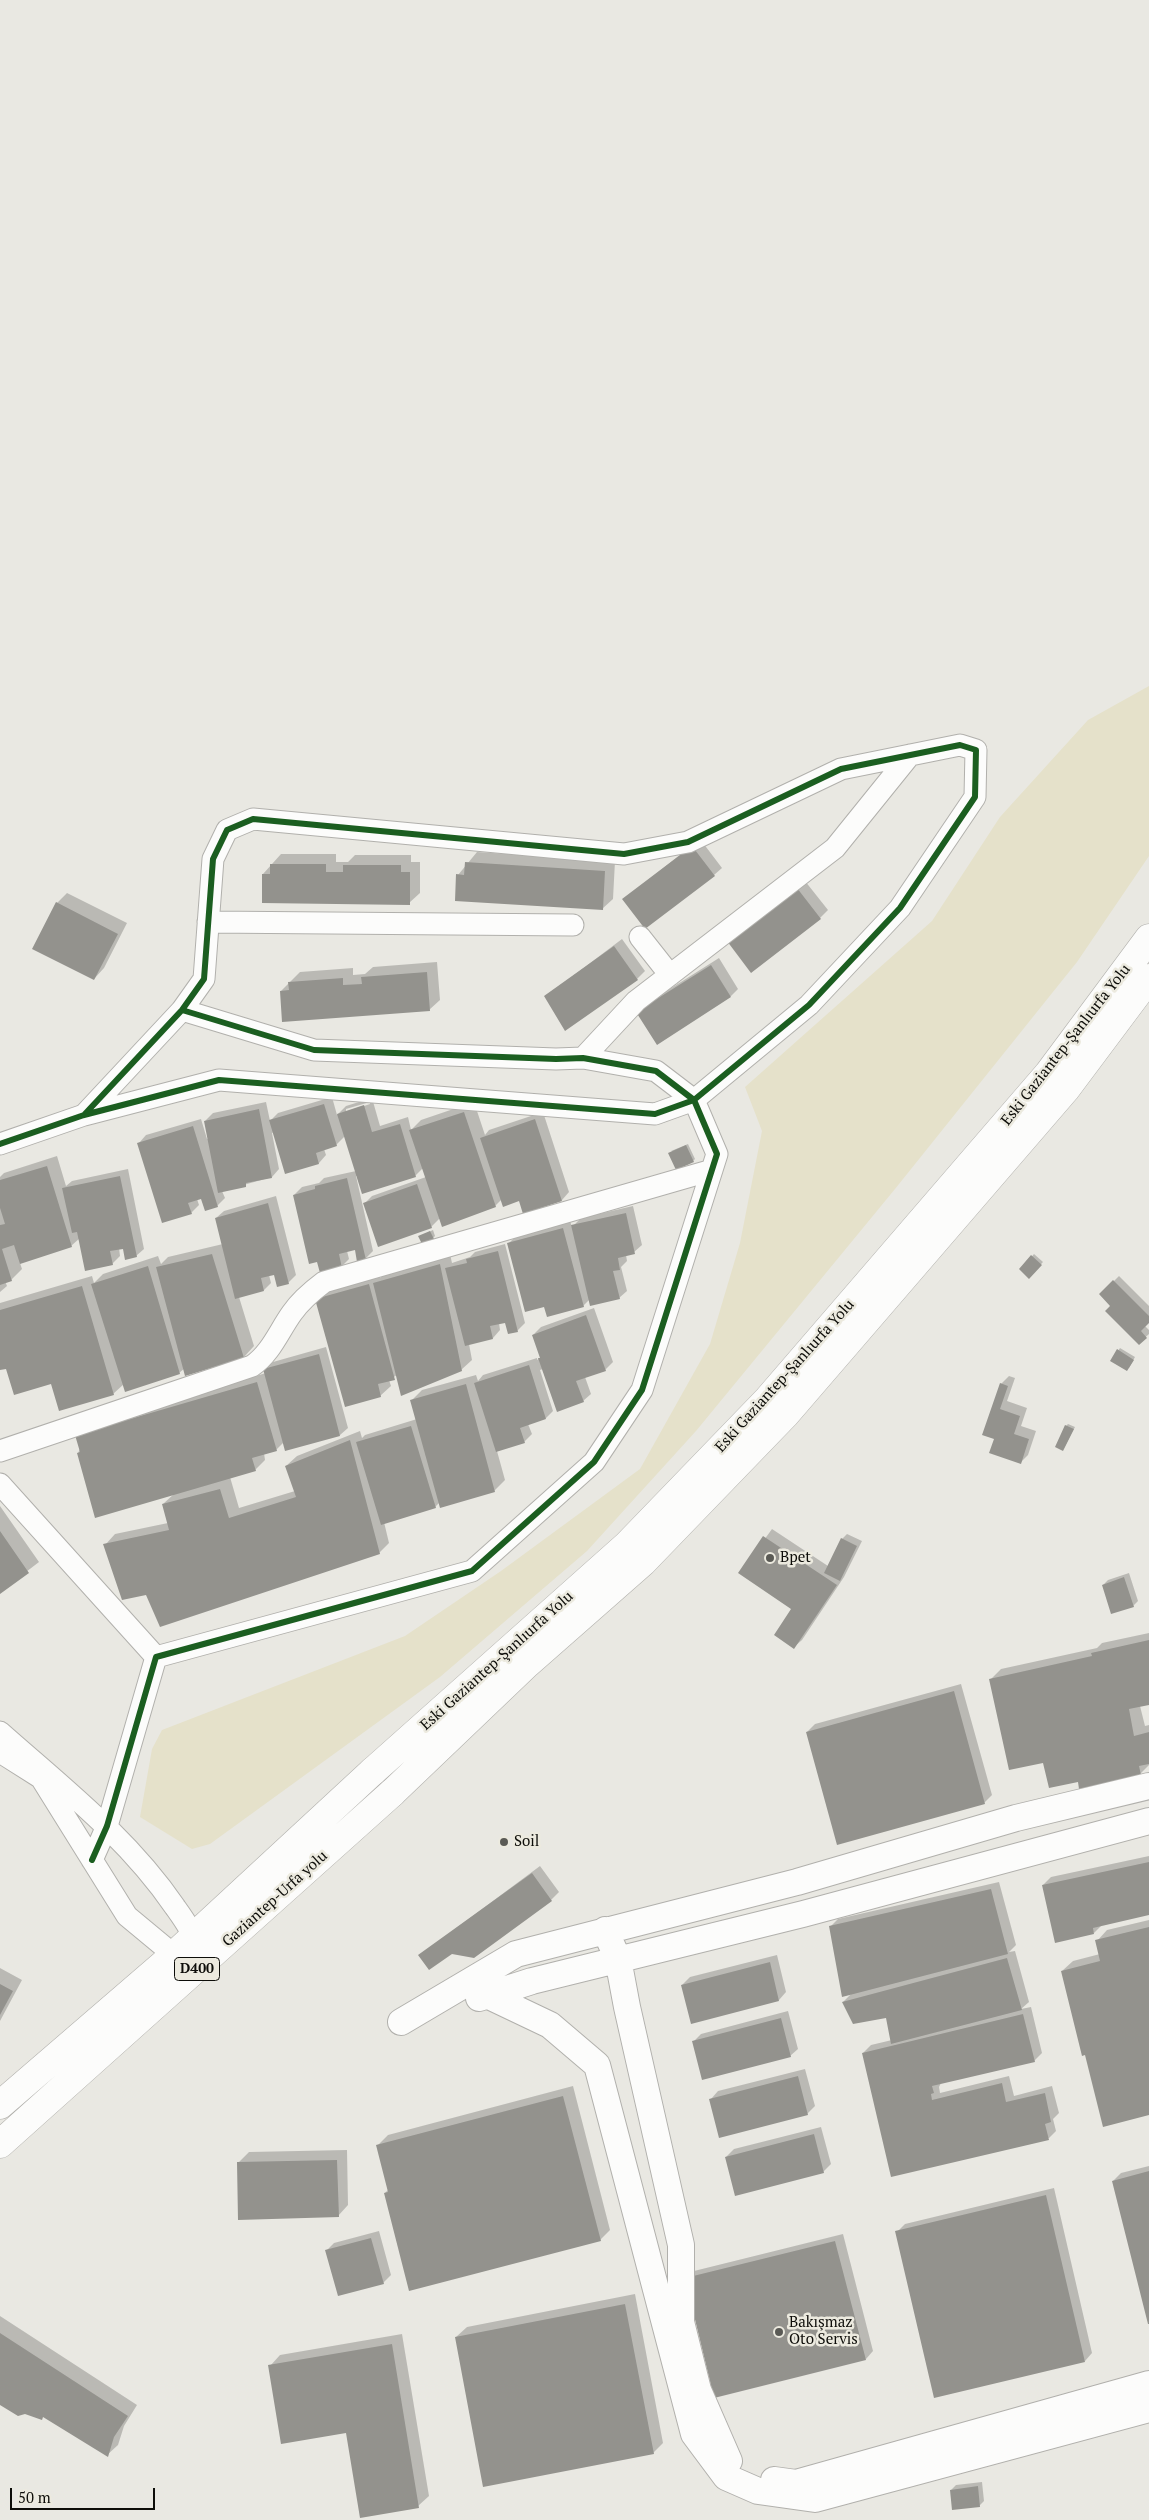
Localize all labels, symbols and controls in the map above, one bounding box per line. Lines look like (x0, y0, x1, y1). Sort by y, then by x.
street label: Eski Gaziantep-Şanlıurfa Yolu (998, 961, 1134, 1129)
street label: Eski Gaziantep-Şanlıurfa Yolu (712, 1296, 858, 1456)
place label: Bpet (780, 1549, 811, 1567)
marker: Bpet (764, 1552, 776, 1564)
street label: Eski Gaziantep-Şanlıurfa Yolu (417, 1588, 577, 1734)
place label: Soil (514, 1833, 539, 1851)
marker: Soil (498, 1836, 510, 1848)
street label: Gaziantep-Urfa yolu (219, 1847, 331, 1951)
road number: D400 (174, 1958, 220, 1980)
place label: Bakışmaz Oto Servis (789, 2314, 858, 2349)
marker: Bakışmaz Oto Servis (773, 2326, 785, 2338)
scale bar (12, 2478, 158, 2510)
text: 50 m (18, 2487, 51, 2507)

